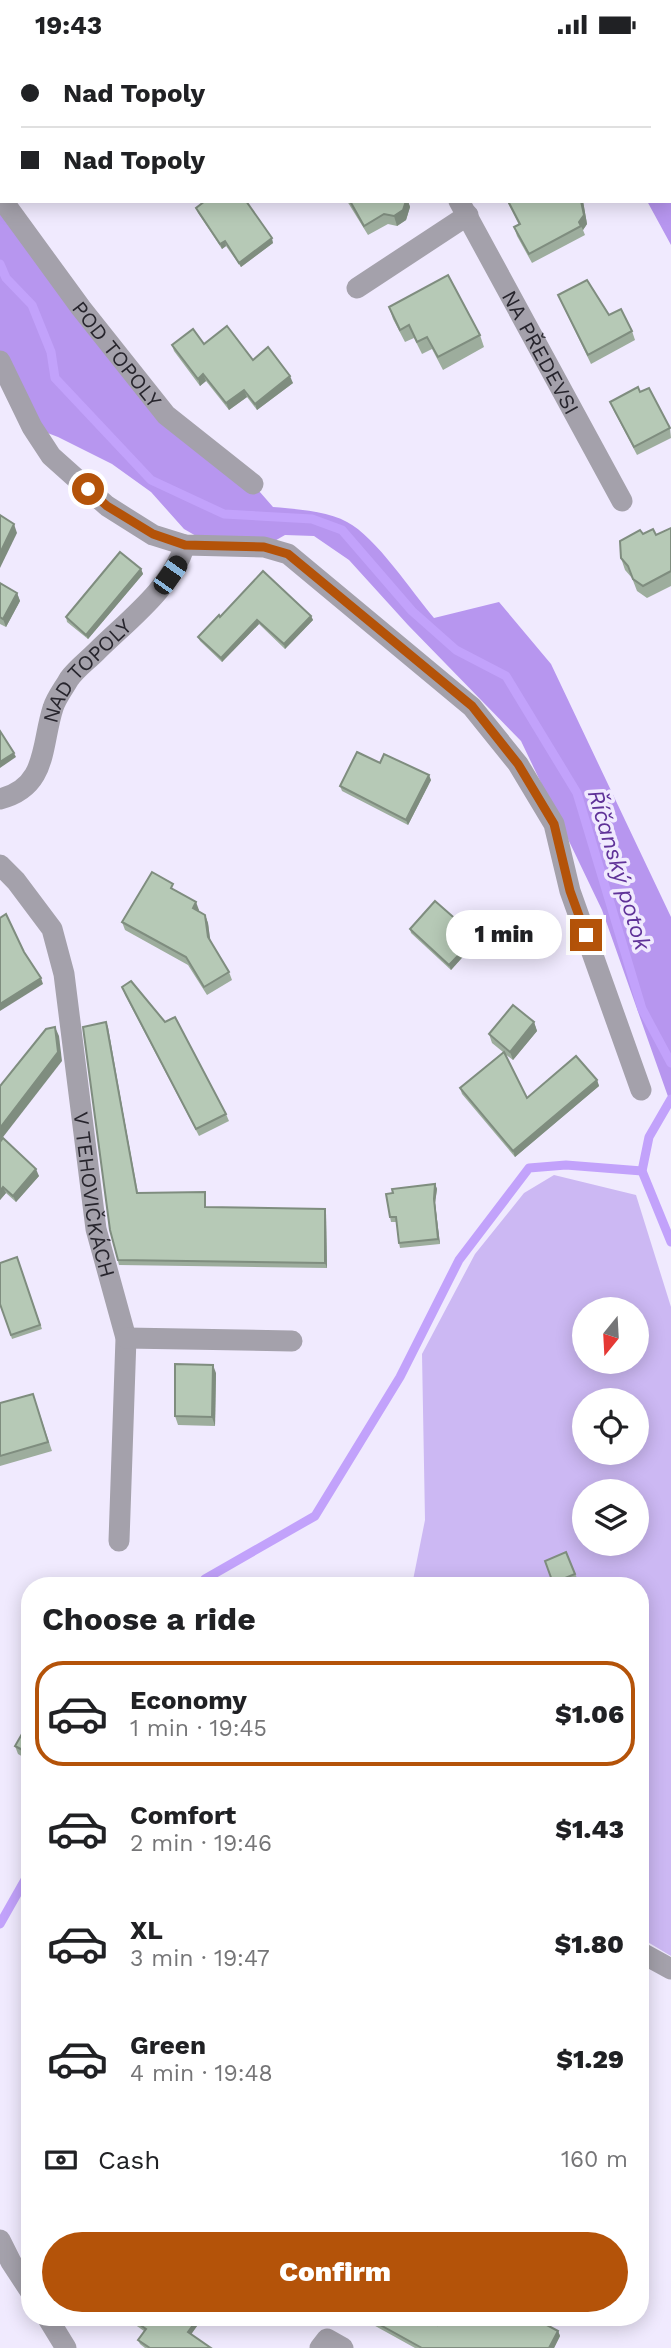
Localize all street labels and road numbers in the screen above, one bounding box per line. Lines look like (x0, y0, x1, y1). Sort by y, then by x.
street label: NA PŘEDEVSI (497, 286, 585, 418)
street label: POD TOPOLY (68, 296, 167, 412)
street label: NAD TOPOLY (37, 613, 136, 725)
street label: V TEHOVIČKÁCH (69, 1110, 121, 1280)

